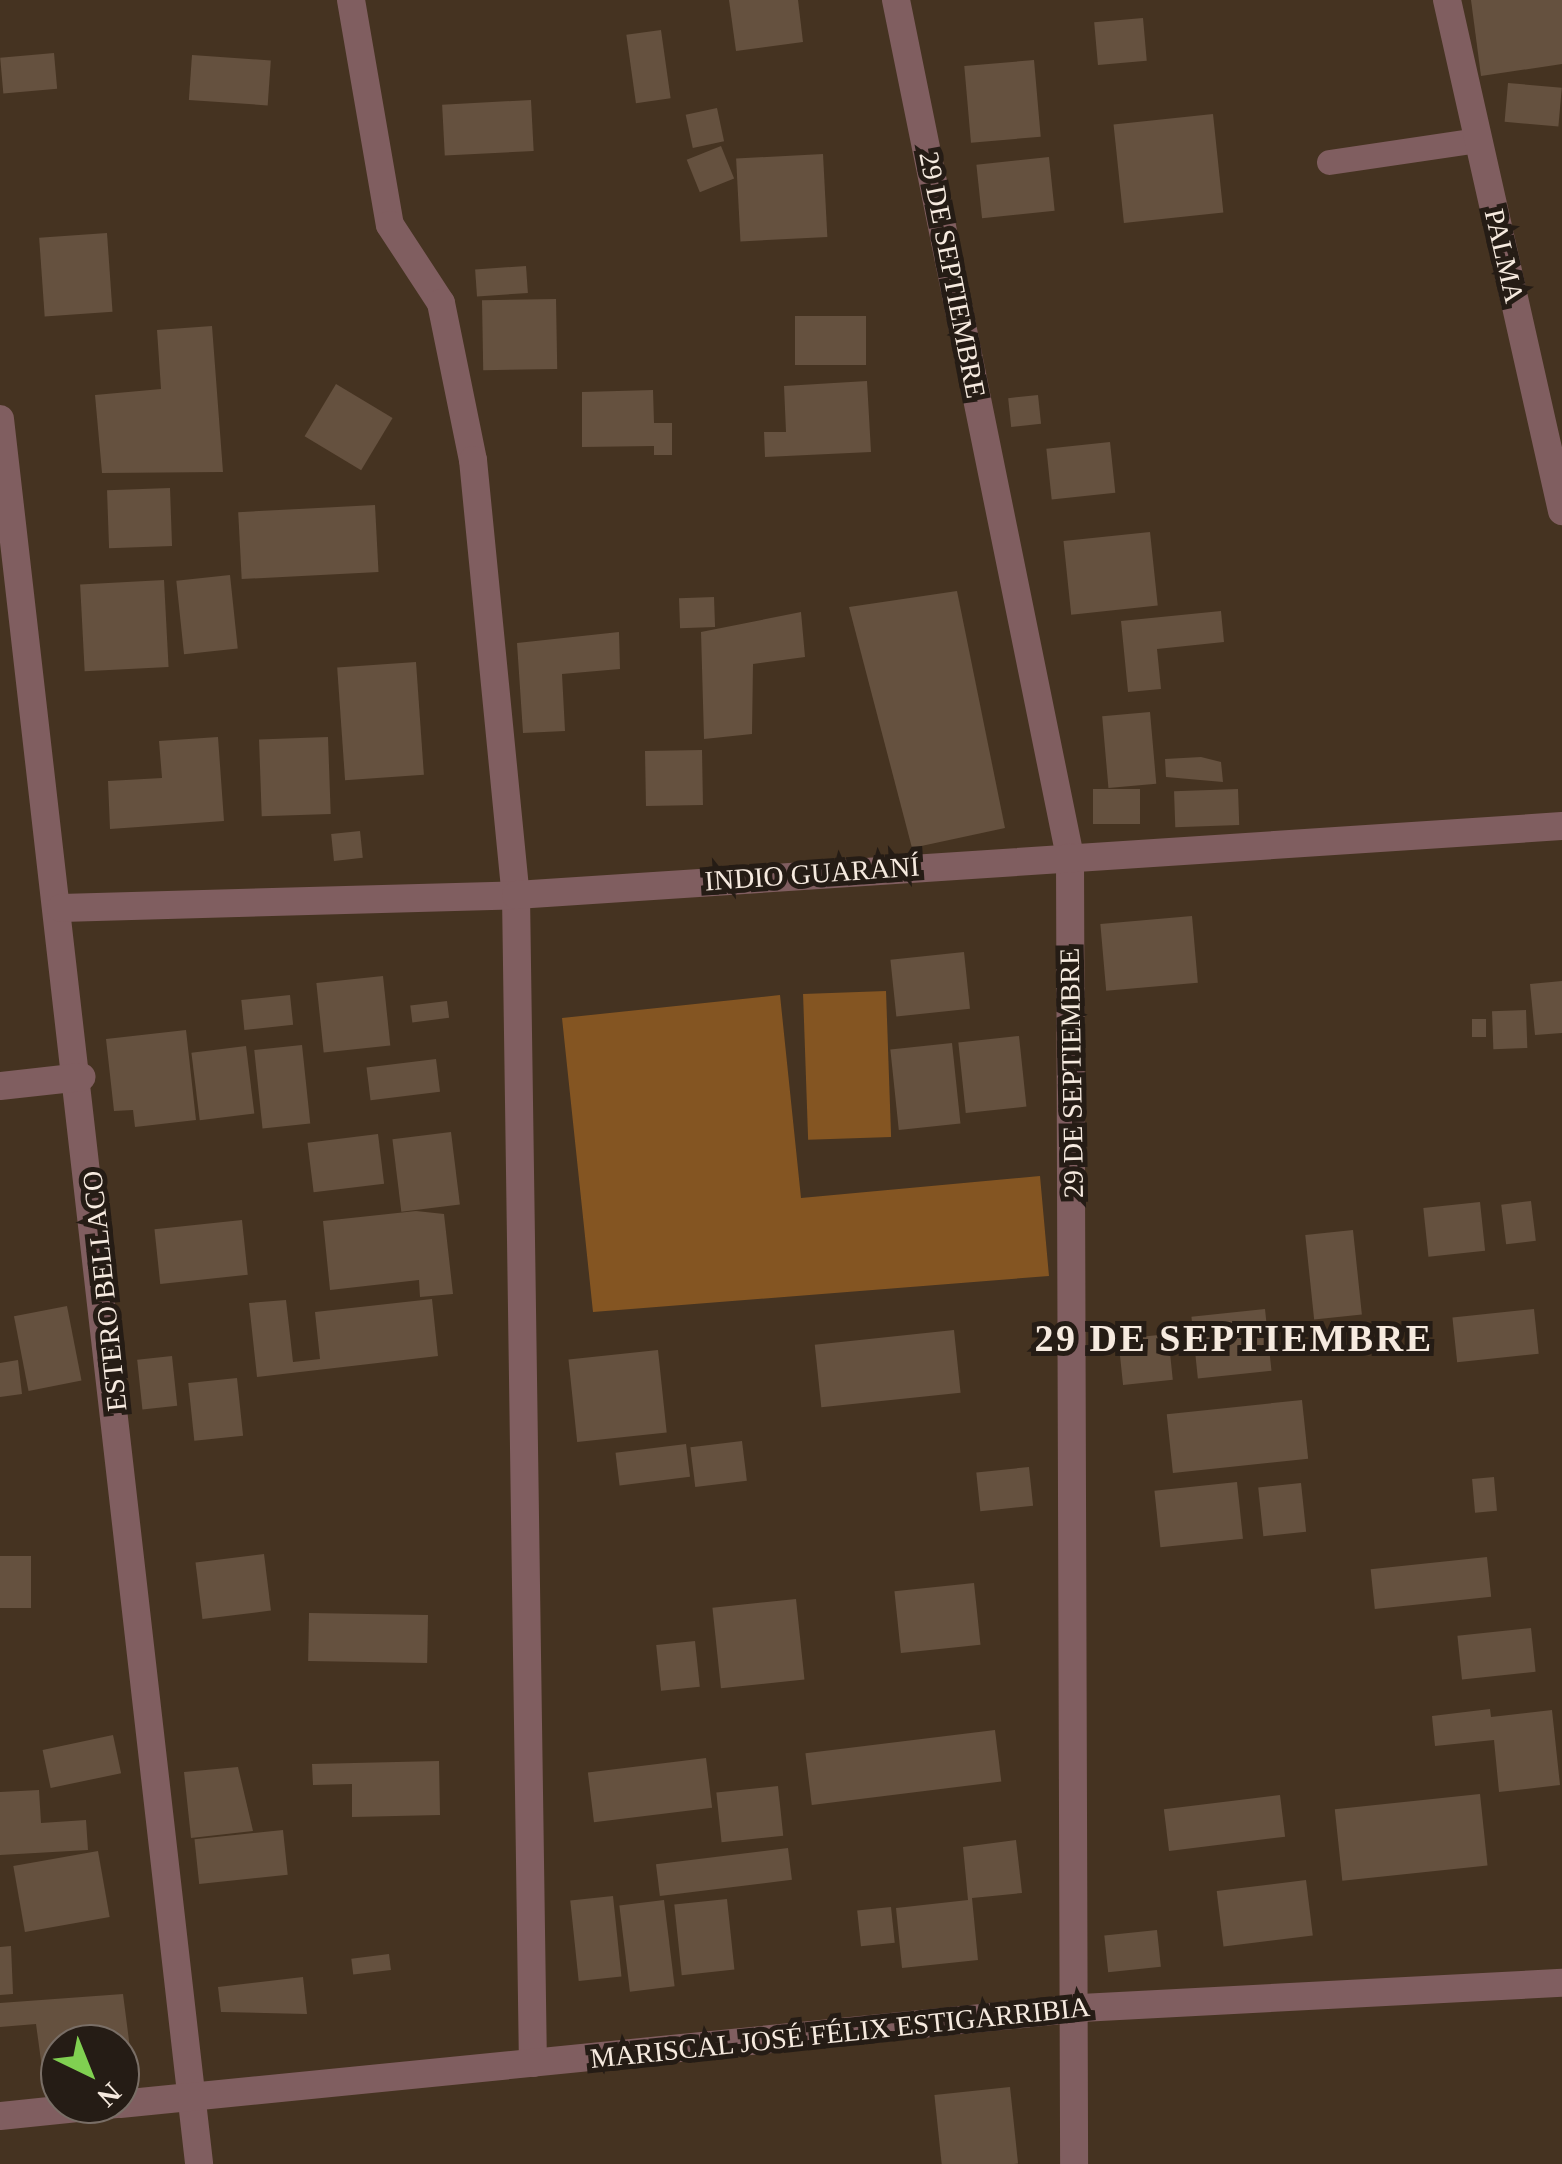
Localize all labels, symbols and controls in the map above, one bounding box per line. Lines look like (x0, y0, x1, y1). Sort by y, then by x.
street label: 29 DE SEPTIEMBRE (912, 149, 992, 401)
street label: PALMA (1477, 206, 1531, 306)
street label: INDIO GUARANÍ (703, 850, 921, 898)
street label: 29 DE SEPTIEMBRE (1053, 947, 1091, 1199)
street label: ESTERO BELLACO (76, 1169, 134, 1413)
district label: 29 DE SEPTIEMBRE (1035, 1316, 1433, 1362)
street label: MARISCAL JOSÉ FÉLIX ESTIGARRIBIA (588, 1990, 1092, 2076)
north arrow (40, 2024, 140, 2124)
text: N (91, 2077, 127, 2113)

